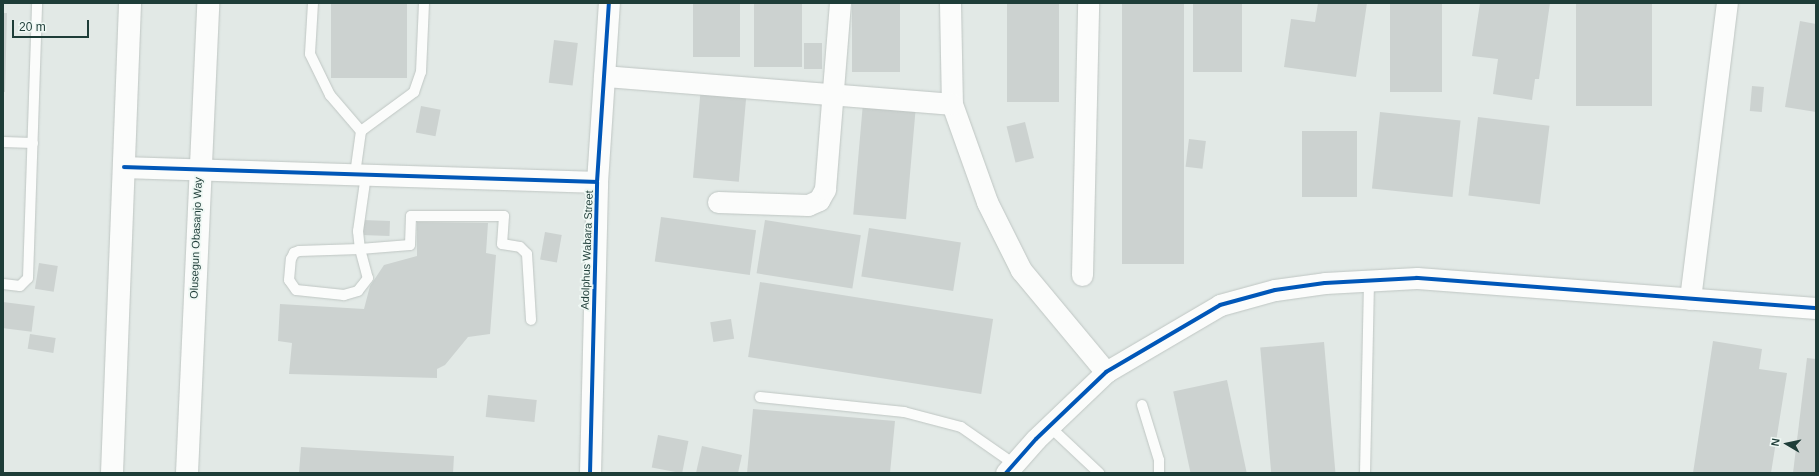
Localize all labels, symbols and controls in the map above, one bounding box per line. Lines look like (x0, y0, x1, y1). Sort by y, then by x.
scale bar (14, 12, 91, 38)
text: 20 m (19, 20, 46, 34)
street label: Olusegun Obasanjo Way (187, 177, 205, 299)
street label: Adolphus Wabara Street (578, 190, 596, 310)
north arrow (1767, 424, 1807, 464)
text: N (1769, 437, 1782, 447)

